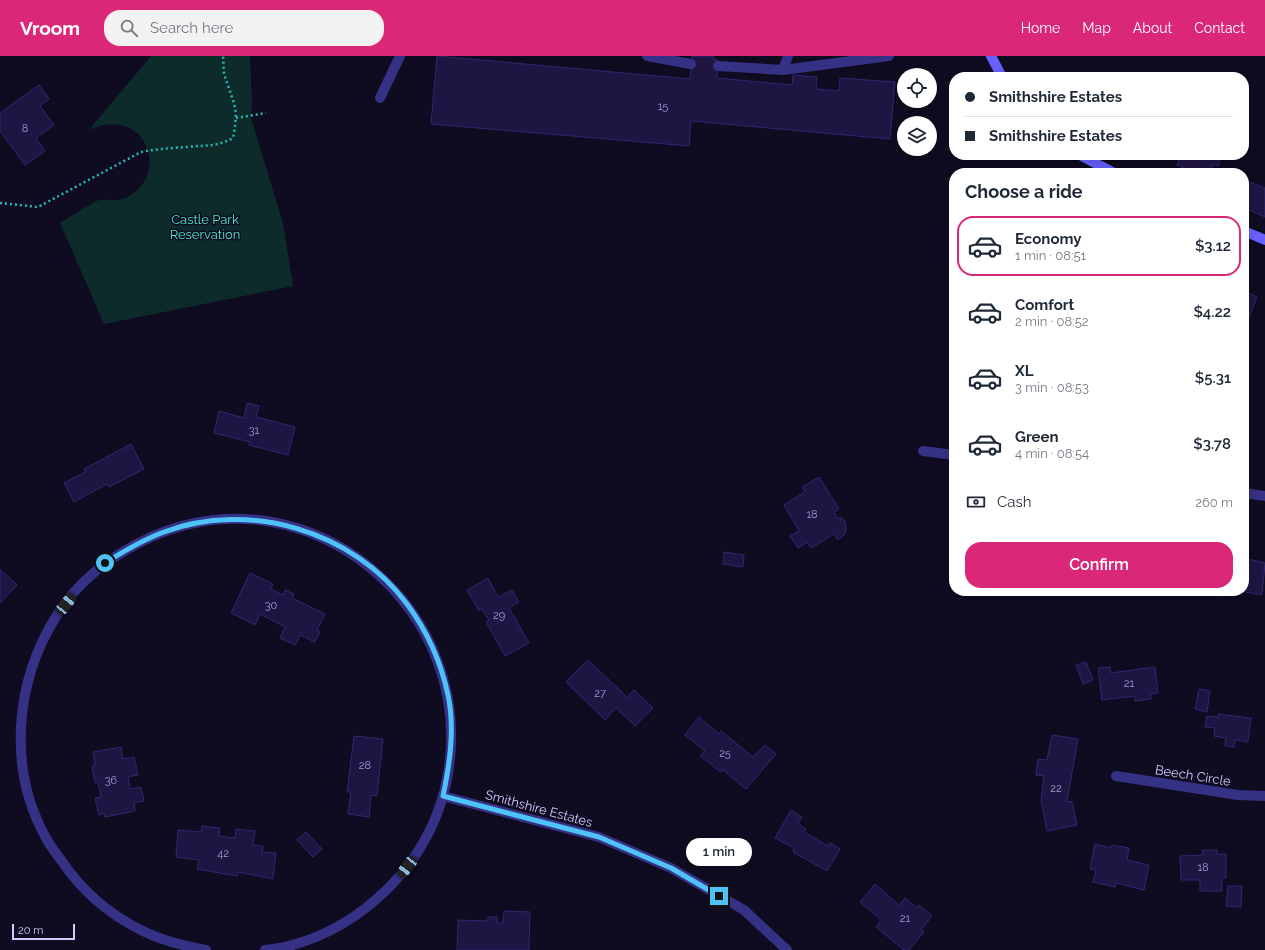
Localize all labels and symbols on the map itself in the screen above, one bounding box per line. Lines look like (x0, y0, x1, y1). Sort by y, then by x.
house number: 15 (658, 100, 668, 113)
house number: 8 (22, 122, 28, 135)
park label: Castle Park Reservation (170, 212, 240, 242)
house number: 31 (249, 424, 260, 437)
house number: 18 (806, 508, 818, 521)
route start (96, 554, 114, 572)
car (54, 591, 78, 617)
house number: 30 (265, 599, 278, 612)
house number: 29 (493, 609, 505, 622)
house number: 21 (1124, 677, 1135, 690)
house number: 27 (594, 687, 606, 700)
house number: 25 (719, 747, 731, 760)
house number: 28 (359, 759, 371, 772)
street label: Beech Circle (1154, 762, 1232, 789)
house number: 36 (105, 774, 118, 787)
house number: 22 (1050, 782, 1062, 795)
street label: Smithshire Estates (484, 787, 594, 830)
callout: 1 min (686, 838, 752, 866)
house number: 42 (217, 847, 229, 860)
car (395, 854, 419, 880)
house number: 18 (1197, 861, 1209, 874)
route end (710, 887, 728, 905)
house number: 21 (900, 912, 911, 925)
scale bar (12, 922, 75, 941)

